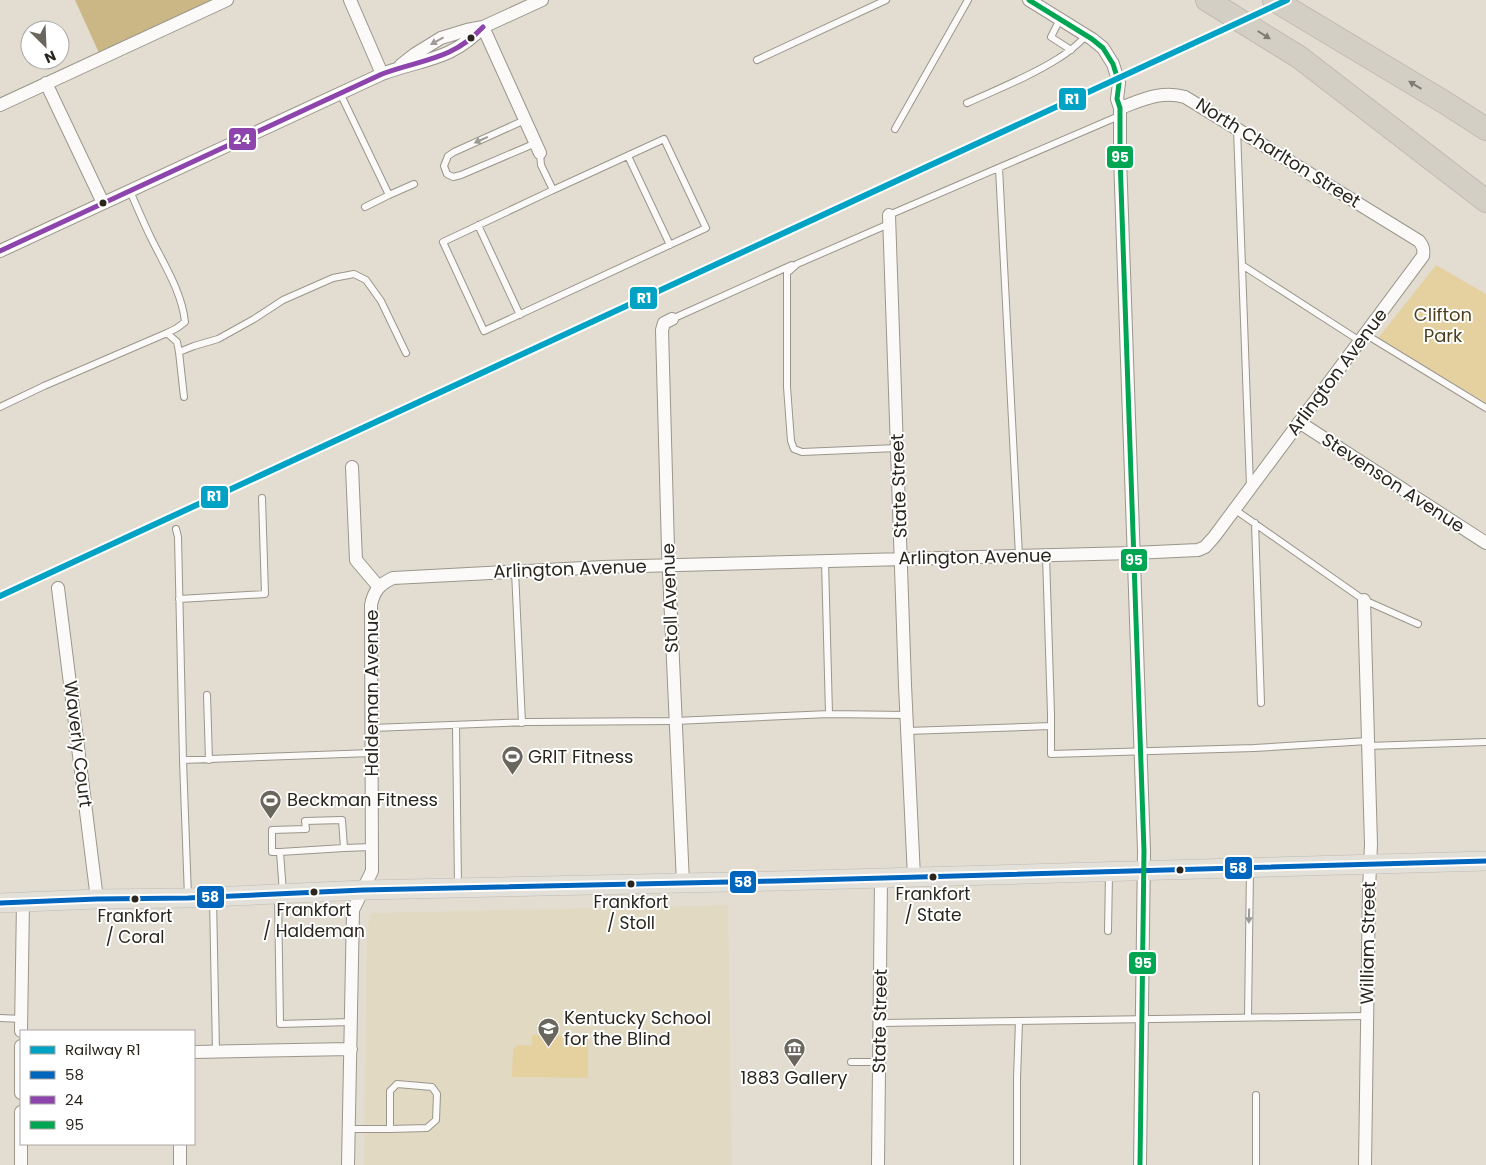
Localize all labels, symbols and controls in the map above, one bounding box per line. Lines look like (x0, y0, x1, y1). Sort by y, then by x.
north arrow (20, 20, 70, 70)
one-way arrow (1257, 30, 1270, 40)
unlabelled marker (466, 33, 476, 43)
one-way arrow (430, 37, 445, 45)
text: N (41, 46, 59, 68)
one-way arrow (1409, 80, 1422, 89)
line badge: R1 (1058, 87, 1087, 111)
text: R1 (1065, 89, 1079, 109)
street label: North Charlton Street (1191, 92, 1365, 213)
line badge: 24 (228, 127, 257, 151)
text: 24 (233, 129, 251, 149)
one-way arrow (474, 136, 488, 144)
line badge: 95 (1106, 145, 1134, 169)
text: 95 (1111, 147, 1129, 167)
unlabelled marker (98, 198, 108, 208)
line badge: R1 (629, 286, 658, 310)
text: R1 (637, 288, 651, 308)
park label: Clifton Park (1414, 302, 1472, 348)
street label: Arlington Avenue (1280, 303, 1393, 440)
street label: Stevenson Avenue (1317, 427, 1470, 538)
street label: State Street (884, 433, 913, 539)
line badge: R1 (200, 485, 229, 509)
text: R1 (207, 486, 221, 506)
street label: Stoll Avenue (655, 543, 684, 653)
street label: Arlington Avenue (898, 543, 1052, 570)
line badge: 95 (1120, 548, 1148, 572)
text: 95 (1125, 550, 1143, 570)
street label: Arlington Avenue (493, 553, 647, 584)
street label: Haldeman Avenue (359, 609, 384, 777)
street label: Waverly Court (58, 679, 99, 809)
place label: GRIT Fitness (528, 744, 633, 769)
sports icon: GRIT Fitness (500, 745, 524, 776)
place label: Beckman Fitness (287, 787, 438, 812)
sports icon: Beckman Fitness (259, 788, 283, 819)
line badge: 58 (1224, 856, 1253, 880)
text: 58 (1229, 858, 1247, 878)
unlabelled marker (1175, 865, 1185, 875)
line badge: 58 (729, 870, 757, 894)
text: 58 (734, 872, 752, 892)
marker: Frankfort / State (928, 872, 938, 882)
marker: Frankfort / Stoll (626, 879, 636, 889)
street label: William Street (1354, 881, 1381, 1005)
place label: Frankfort / State (895, 882, 971, 927)
line badge: 58 (196, 885, 225, 909)
text: 58 (201, 887, 219, 907)
marker: Frankfort / Haldeman (309, 887, 319, 897)
place label: Frankfort / Stoll (593, 890, 669, 935)
marker: Frankfort / Coral (130, 894, 140, 904)
place label: Frankfort / Haldeman (263, 898, 365, 943)
place label: Frankfort / Coral (97, 904, 173, 949)
one-way arrow (1245, 909, 1253, 925)
line badge: 95 (1128, 951, 1157, 975)
text: 95 (1134, 953, 1152, 973)
street label: State Street (866, 969, 893, 1073)
place label: Kentucky School for the Blind (564, 1005, 711, 1051)
school or university icon: Kentucky School for the Blind (536, 1016, 560, 1047)
legend (20, 1030, 195, 1145)
museum icon: 1883 Gallery (782, 1036, 806, 1067)
text: Railway R1 (65, 1039, 140, 1060)
text: 58 (65, 1064, 84, 1085)
place label: 1883 Gallery (741, 1065, 847, 1090)
text: 24 (65, 1089, 83, 1110)
text: 95 (65, 1114, 84, 1135)

